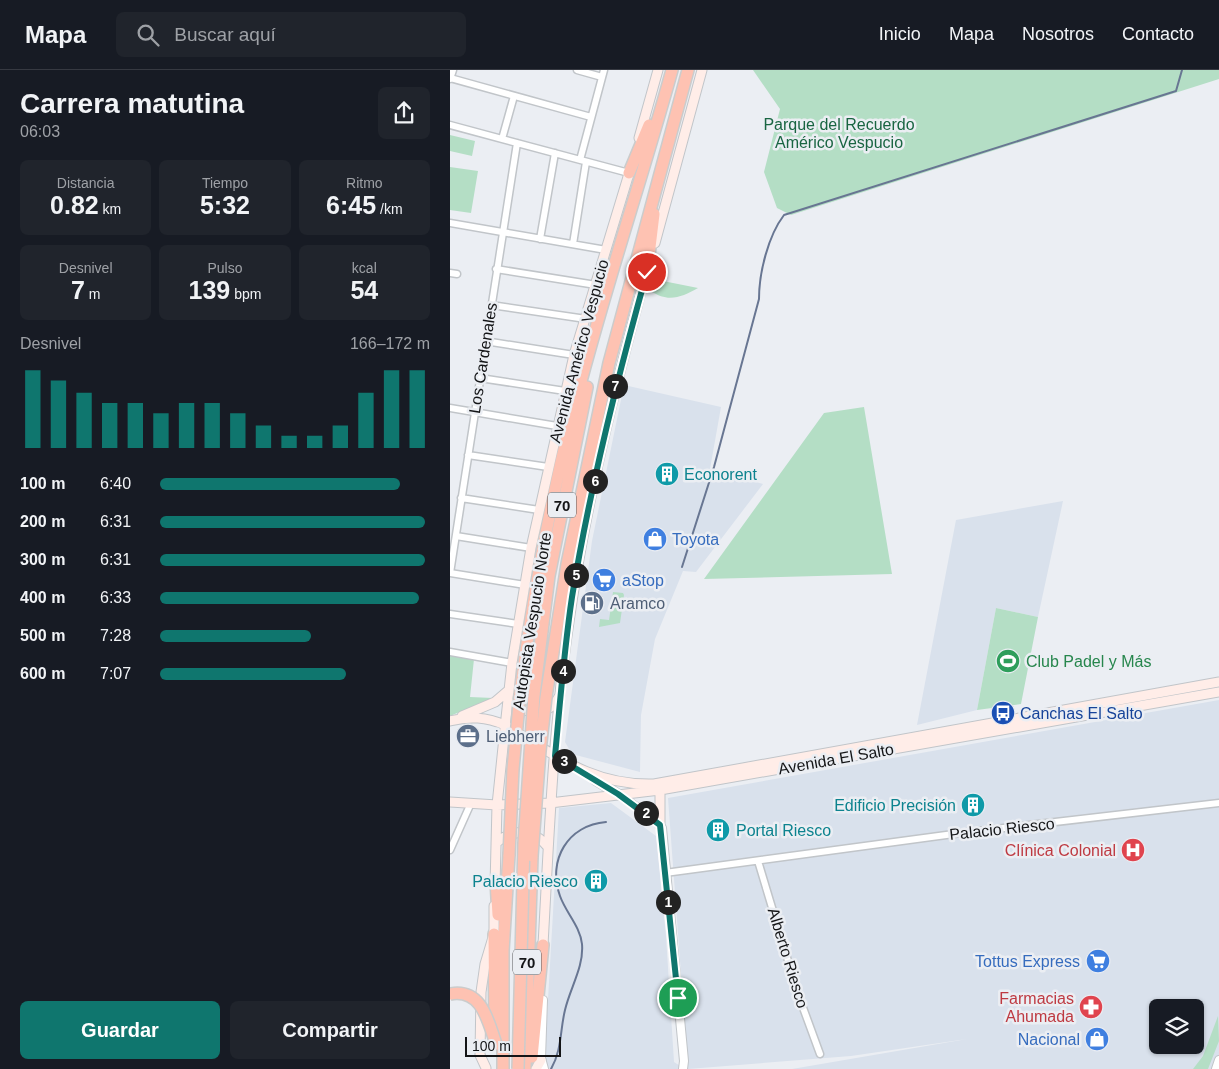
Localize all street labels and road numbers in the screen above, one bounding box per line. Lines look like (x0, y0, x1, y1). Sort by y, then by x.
street label: Avenida Américo Vespucio (546, 257, 612, 445)
street label: Los Cardenales (466, 301, 500, 415)
road number: 70 (548, 492, 576, 518)
street label: Autopista Vespucio Norte (510, 531, 554, 711)
street label: Avenida El Salto (777, 740, 895, 778)
street label: Palacio Riesco (948, 815, 1056, 843)
street label: Alberto Riesco (765, 906, 811, 1010)
road number: 70 (513, 950, 541, 974)

